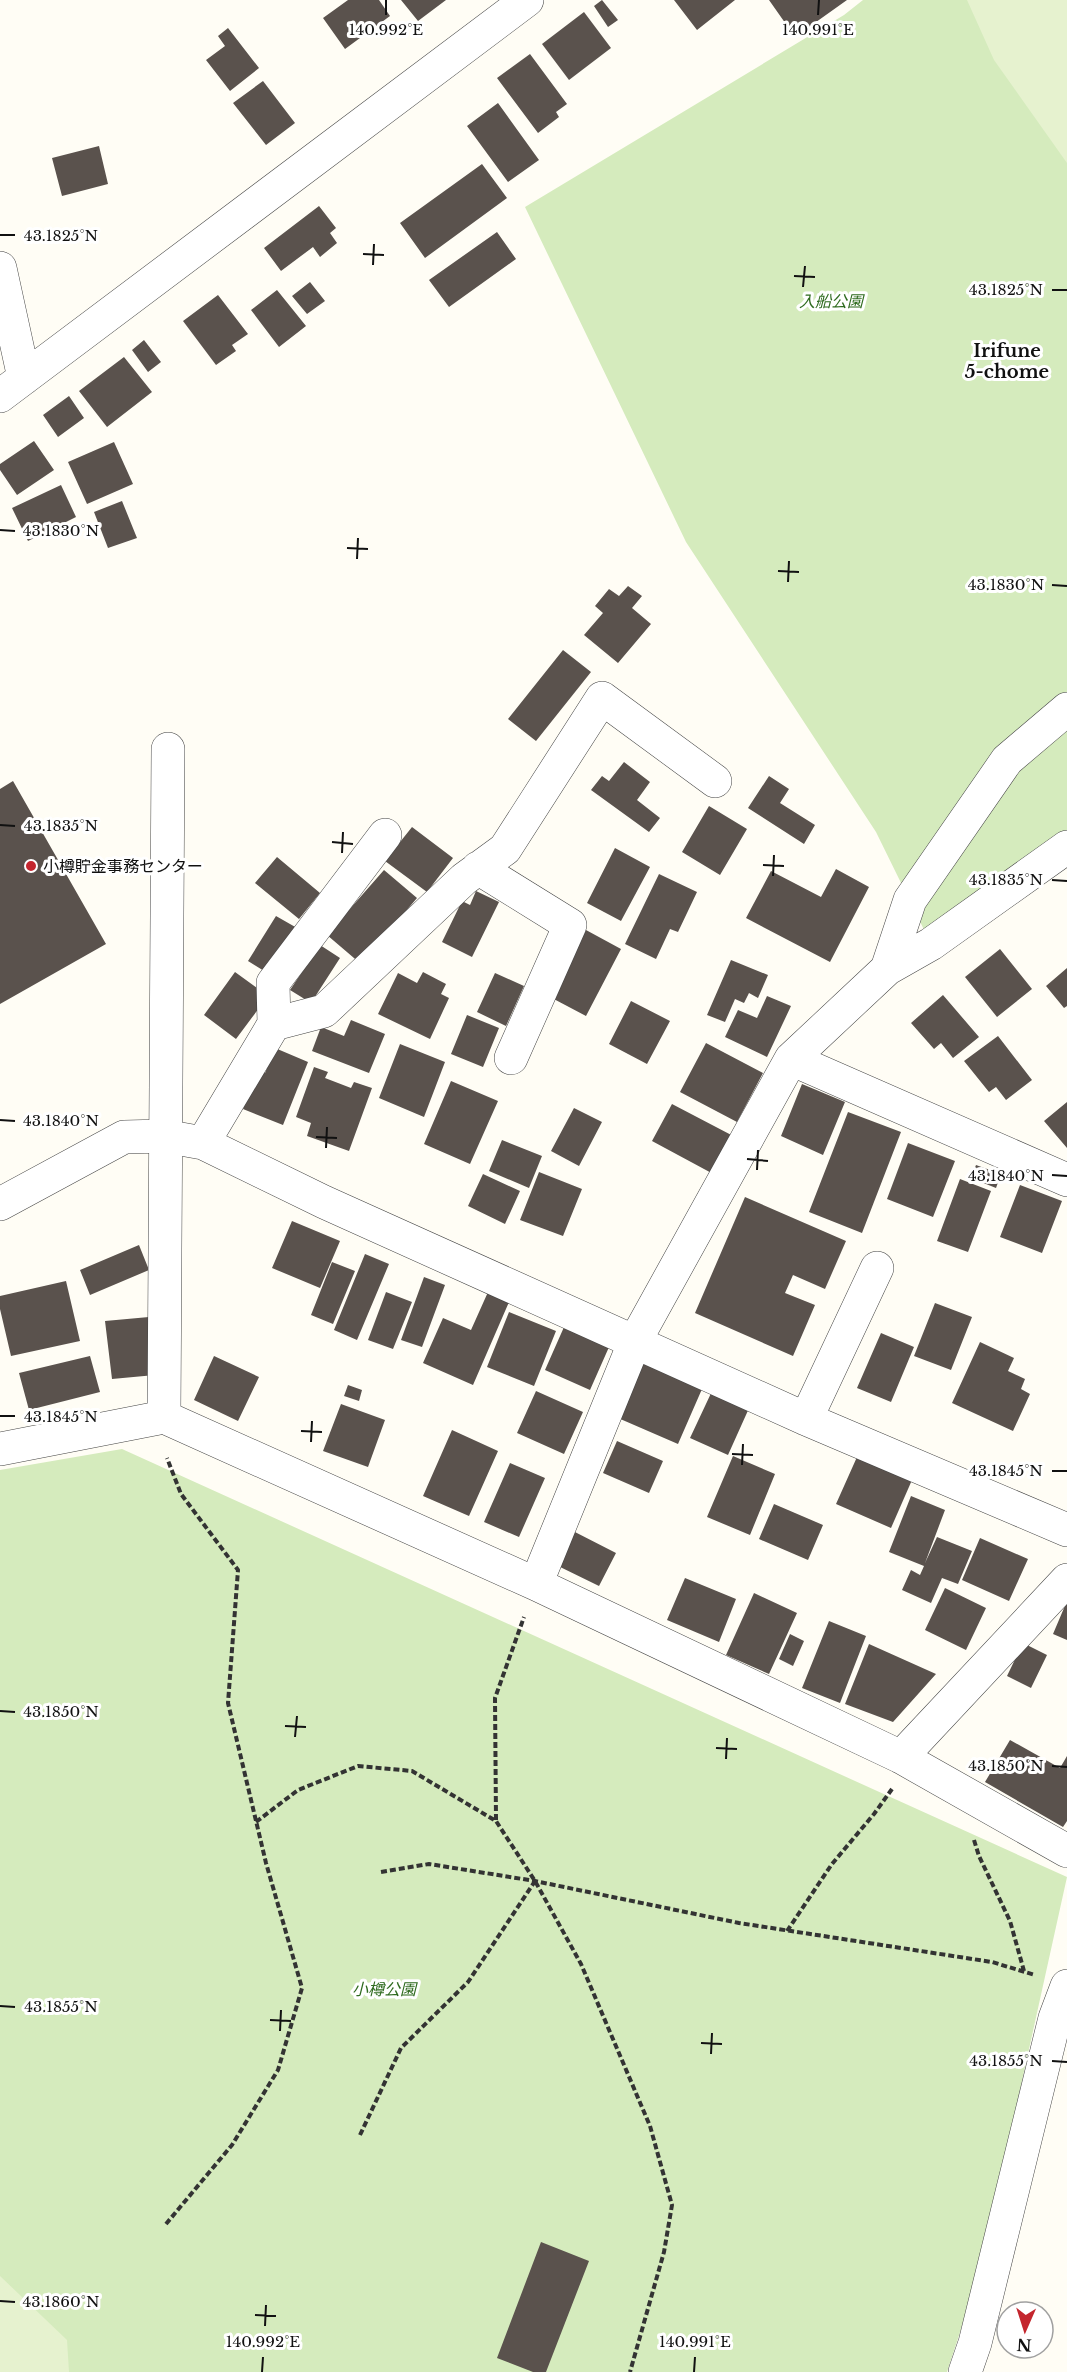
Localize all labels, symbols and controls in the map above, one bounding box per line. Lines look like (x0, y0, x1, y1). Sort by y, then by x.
text: 140.992°E (349, 20, 423, 39)
text: 140.991°E (782, 20, 854, 39)
text: 43.1825°N (24, 226, 98, 245)
text: 43.1825°N (969, 280, 1043, 299)
park label: 入船公園 (799, 291, 865, 311)
district label: Irifune 5-chome (965, 340, 1049, 383)
text: 43.1830°N (23, 521, 99, 540)
text: 43.1830°N (968, 575, 1044, 594)
text: 43.1835°N (24, 816, 98, 835)
place label: 小樽貯金事務センター (43, 856, 203, 876)
marker: 小樽貯金事務センター (24, 859, 38, 873)
text: 43.1835°N (969, 870, 1043, 889)
text: 43.1840°N (23, 1111, 99, 1130)
text: 43.1840°N (968, 1166, 1044, 1185)
text: 43.1845°N (24, 1407, 98, 1426)
text: 43.1845°N (969, 1461, 1043, 1480)
text: 43.1850°N (23, 1702, 99, 1721)
text: 43.1850°N (968, 1756, 1044, 1775)
park label: 小樽公園 (352, 1979, 418, 1999)
text: 43.1855°N (24, 1997, 98, 2016)
text: 43.1855°N (969, 2051, 1043, 2070)
text: 43.1860°N (23, 2292, 99, 2311)
north arrow (995, 2300, 1055, 2360)
text: 140.992°E (226, 2332, 300, 2351)
text: 140.991°E (659, 2332, 731, 2351)
text: N (1016, 2335, 1032, 2355)

